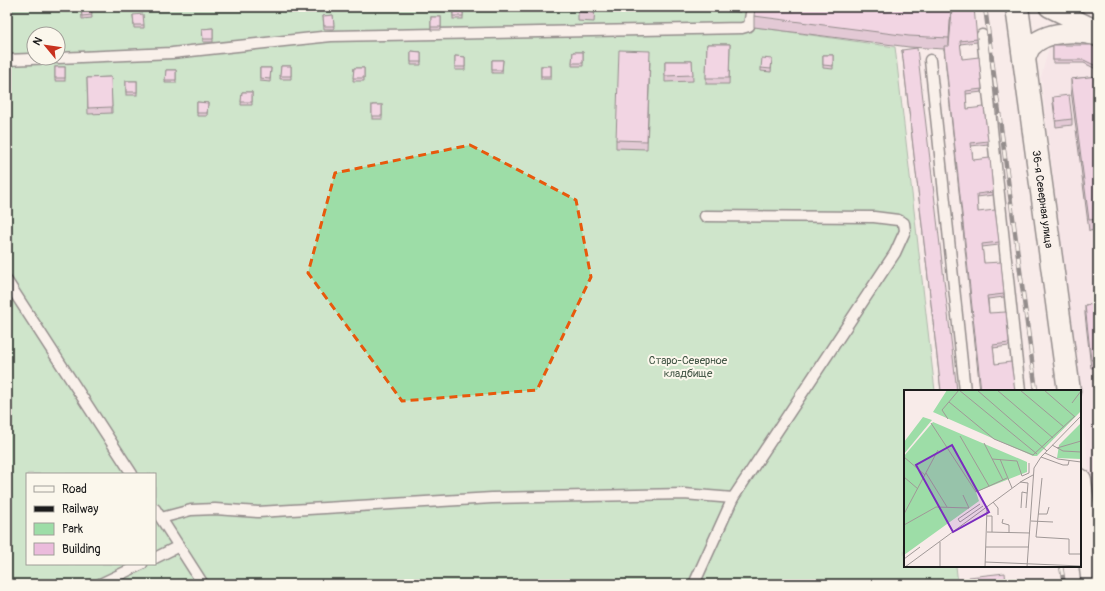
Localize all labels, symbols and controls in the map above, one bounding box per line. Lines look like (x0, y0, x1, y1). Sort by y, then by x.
north arrow (26, 26, 66, 66)
text: N (30, 34, 45, 48)
street label: 36-я Северная улица (1030, 149, 1056, 249)
park label: Старо-Северное кладбище (649, 354, 728, 380)
inset map (904, 390, 1081, 567)
legend (26, 473, 156, 565)
text: Road (62, 482, 87, 497)
text: Railway (62, 502, 98, 517)
text: Park (62, 522, 83, 537)
text: Building (62, 542, 101, 557)

